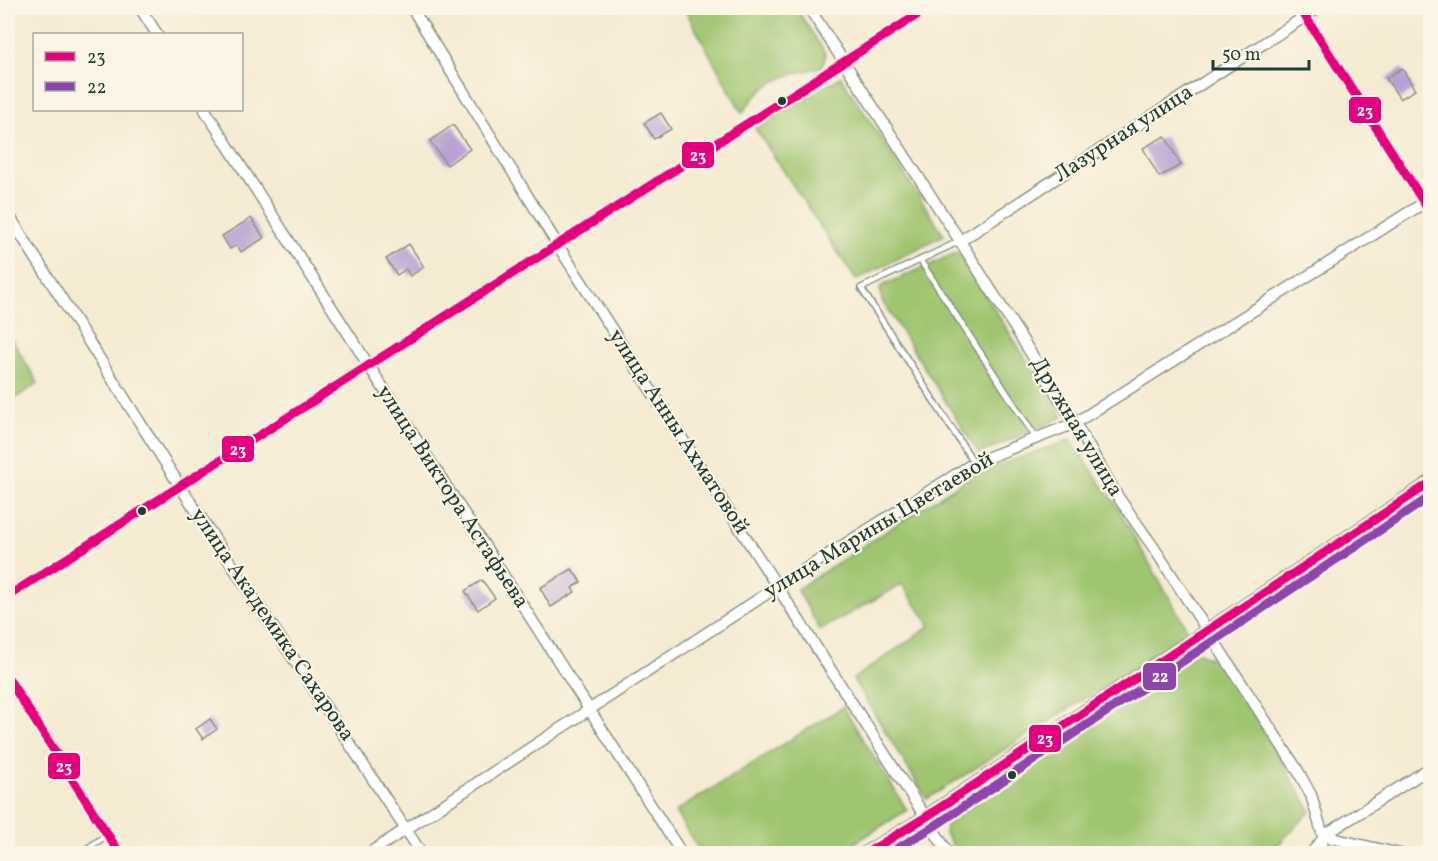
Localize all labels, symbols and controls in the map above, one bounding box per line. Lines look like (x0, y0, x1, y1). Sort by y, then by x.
legend (33, 33, 243, 111)
scale bar (1213, 33, 1309, 71)
text: 50 m (1222, 43, 1261, 68)
text: 23 (87, 46, 105, 71)
text: 22 (87, 76, 106, 101)
street label: Лазурная улица (1048, 77, 1200, 191)
unlabelled marker (776, 95, 788, 107)
line badge: 23 (1348, 96, 1382, 124)
text: 23 (1357, 101, 1373, 123)
line badge: 23 (681, 141, 715, 169)
text: 23 (690, 146, 706, 168)
street label: улица Анны Ахматовой (600, 323, 756, 541)
street label: Дружная улица (1022, 351, 1130, 503)
street label: улица Виктора Астафьева (368, 379, 536, 615)
line badge: 23 (221, 435, 255, 463)
text: 23 (230, 440, 246, 462)
street label: улица Марины Цветаевой (758, 445, 1000, 607)
street label: улица Академика Сахарова (182, 502, 362, 748)
unlabelled marker (136, 505, 148, 517)
line badge: 22 (1142, 662, 1177, 691)
text: 22 (1152, 667, 1168, 689)
line badge: 23 (1028, 724, 1062, 753)
text: 23 (1037, 729, 1053, 751)
line badge: 23 (47, 752, 81, 780)
text: 23 (56, 757, 72, 779)
unlabelled marker (1006, 769, 1018, 781)

